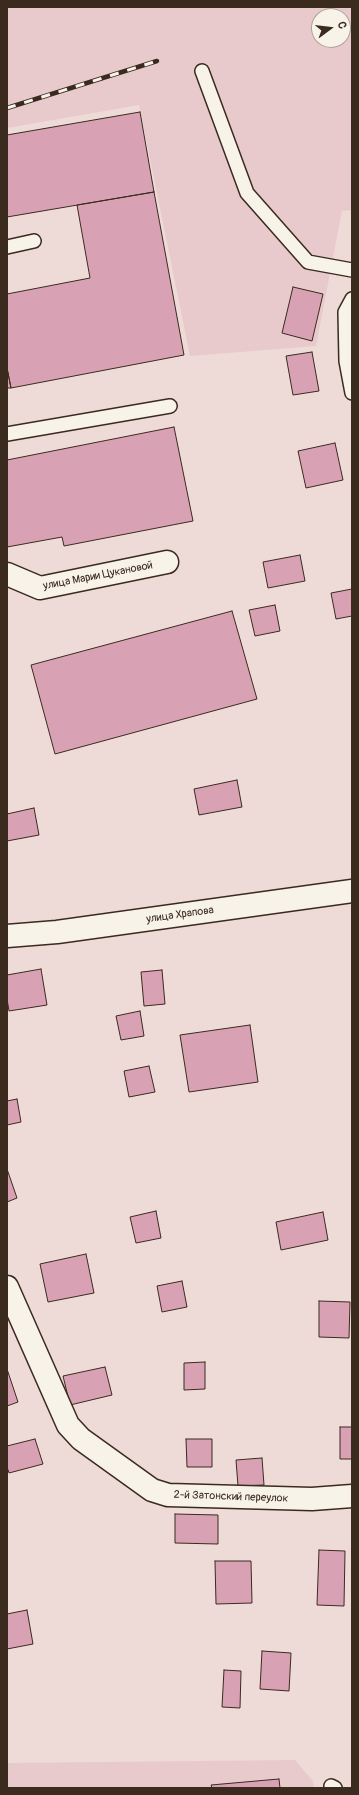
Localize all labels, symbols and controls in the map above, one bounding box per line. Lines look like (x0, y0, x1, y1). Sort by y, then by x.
north arrow (311, 8, 351, 48)
text: С (335, 20, 349, 30)
street label: улица Марии Цукановой (42, 559, 154, 593)
street label: улица Храпова (145, 904, 215, 926)
street label: 2-й Затонский переулок (173, 1488, 289, 1506)

